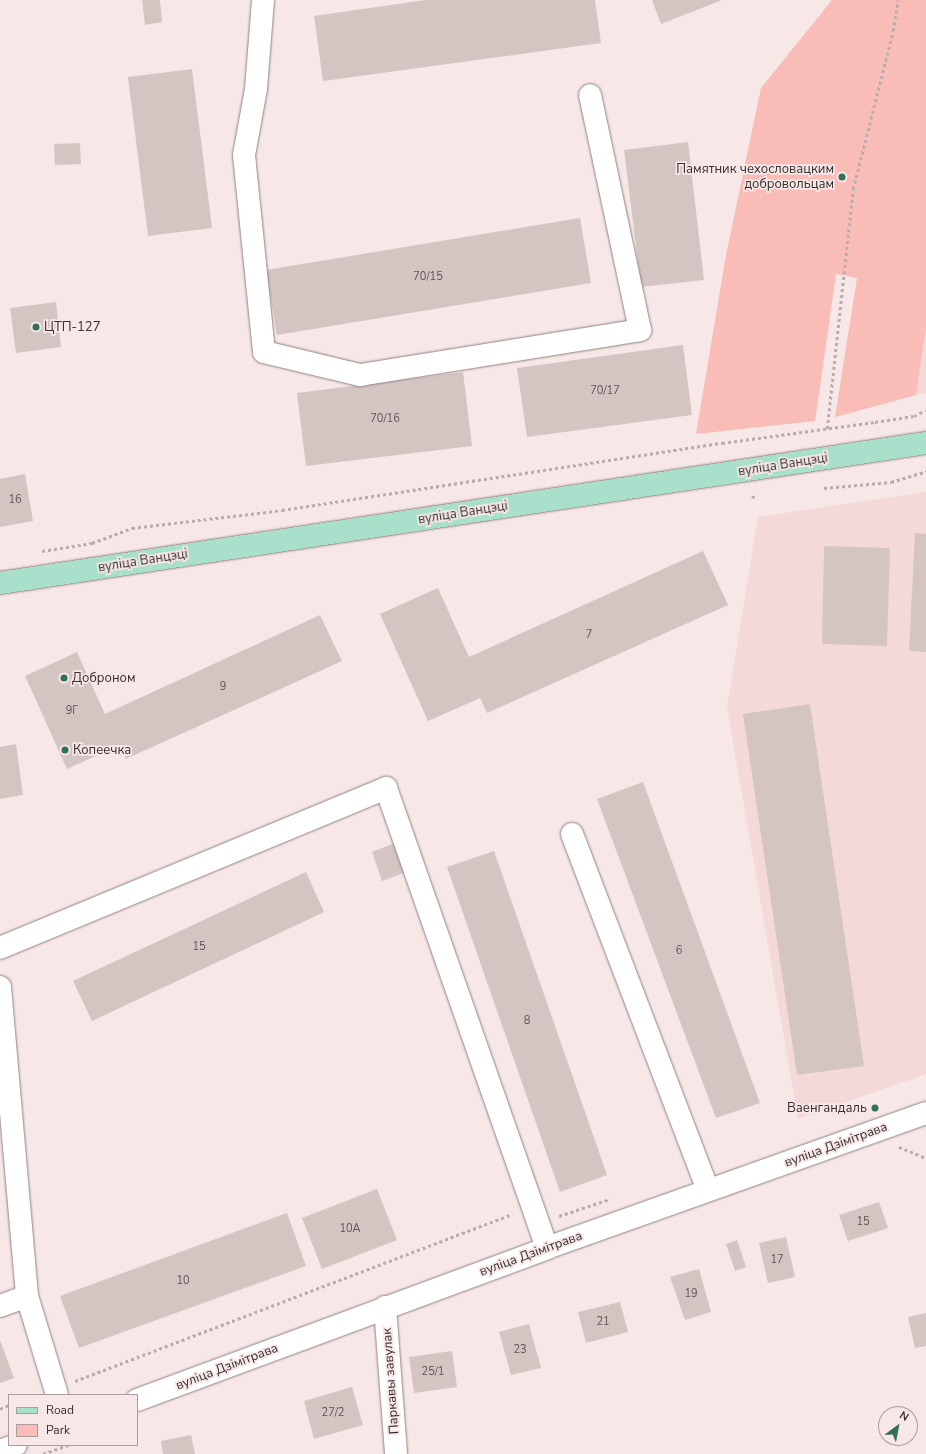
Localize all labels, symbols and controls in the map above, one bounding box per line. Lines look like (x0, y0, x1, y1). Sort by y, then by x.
place label: Памятник чехословацким добровольцам (676, 162, 834, 193)
marker: Памятник чехословацким добровольцам (837, 172, 847, 182)
house number: 70/15 (413, 270, 443, 284)
place label: ЦТП-127 (44, 319, 100, 335)
marker: ЦТП-127 (31, 322, 41, 332)
house number: 70/17 (590, 384, 620, 398)
house number: 70/16 (370, 412, 400, 426)
street label: вуліца Ванцэці (737, 450, 829, 480)
house number: 16 (8, 493, 22, 507)
street label: вуліца Ванцэці (417, 498, 509, 528)
street label: вуліца Ванцэці (97, 546, 189, 576)
house number: 7 (586, 628, 592, 642)
place label: Доброном (72, 670, 135, 686)
marker: Доброном (59, 673, 69, 683)
house number: 9 (220, 680, 226, 694)
house number: 9Г (66, 704, 78, 718)
place label: Копеечка (73, 742, 131, 758)
marker: Копеечка (60, 745, 70, 755)
house number: 15 (192, 940, 206, 954)
house number: 6 (676, 944, 682, 958)
house number: 8 (524, 1014, 530, 1028)
place label: Ваенгандаль (787, 1100, 867, 1116)
marker: Ваенгандаль (870, 1103, 880, 1113)
street label: вуліца Дзімітрава (782, 1119, 890, 1171)
house number: 15 (856, 1215, 870, 1229)
house number: 10А (339, 1222, 361, 1236)
street label: вуліца Дзімітрава (477, 1228, 585, 1280)
house number: 17 (770, 1253, 784, 1267)
house number: 10 (176, 1274, 190, 1288)
house number: 19 (684, 1287, 698, 1301)
house number: 21 (596, 1315, 610, 1329)
street label: Паркавы завулак (379, 1327, 403, 1435)
street label: вуліца Дзімітрава (174, 1340, 280, 1394)
house number: 23 (513, 1343, 527, 1357)
house number: 25/1 (422, 1365, 444, 1379)
legend (8, 1394, 138, 1446)
text: Road (46, 1402, 74, 1418)
house number: 27/2 (322, 1406, 344, 1420)
north arrow (878, 1406, 918, 1446)
text: N (897, 1408, 912, 1425)
text: Park (46, 1422, 70, 1438)

